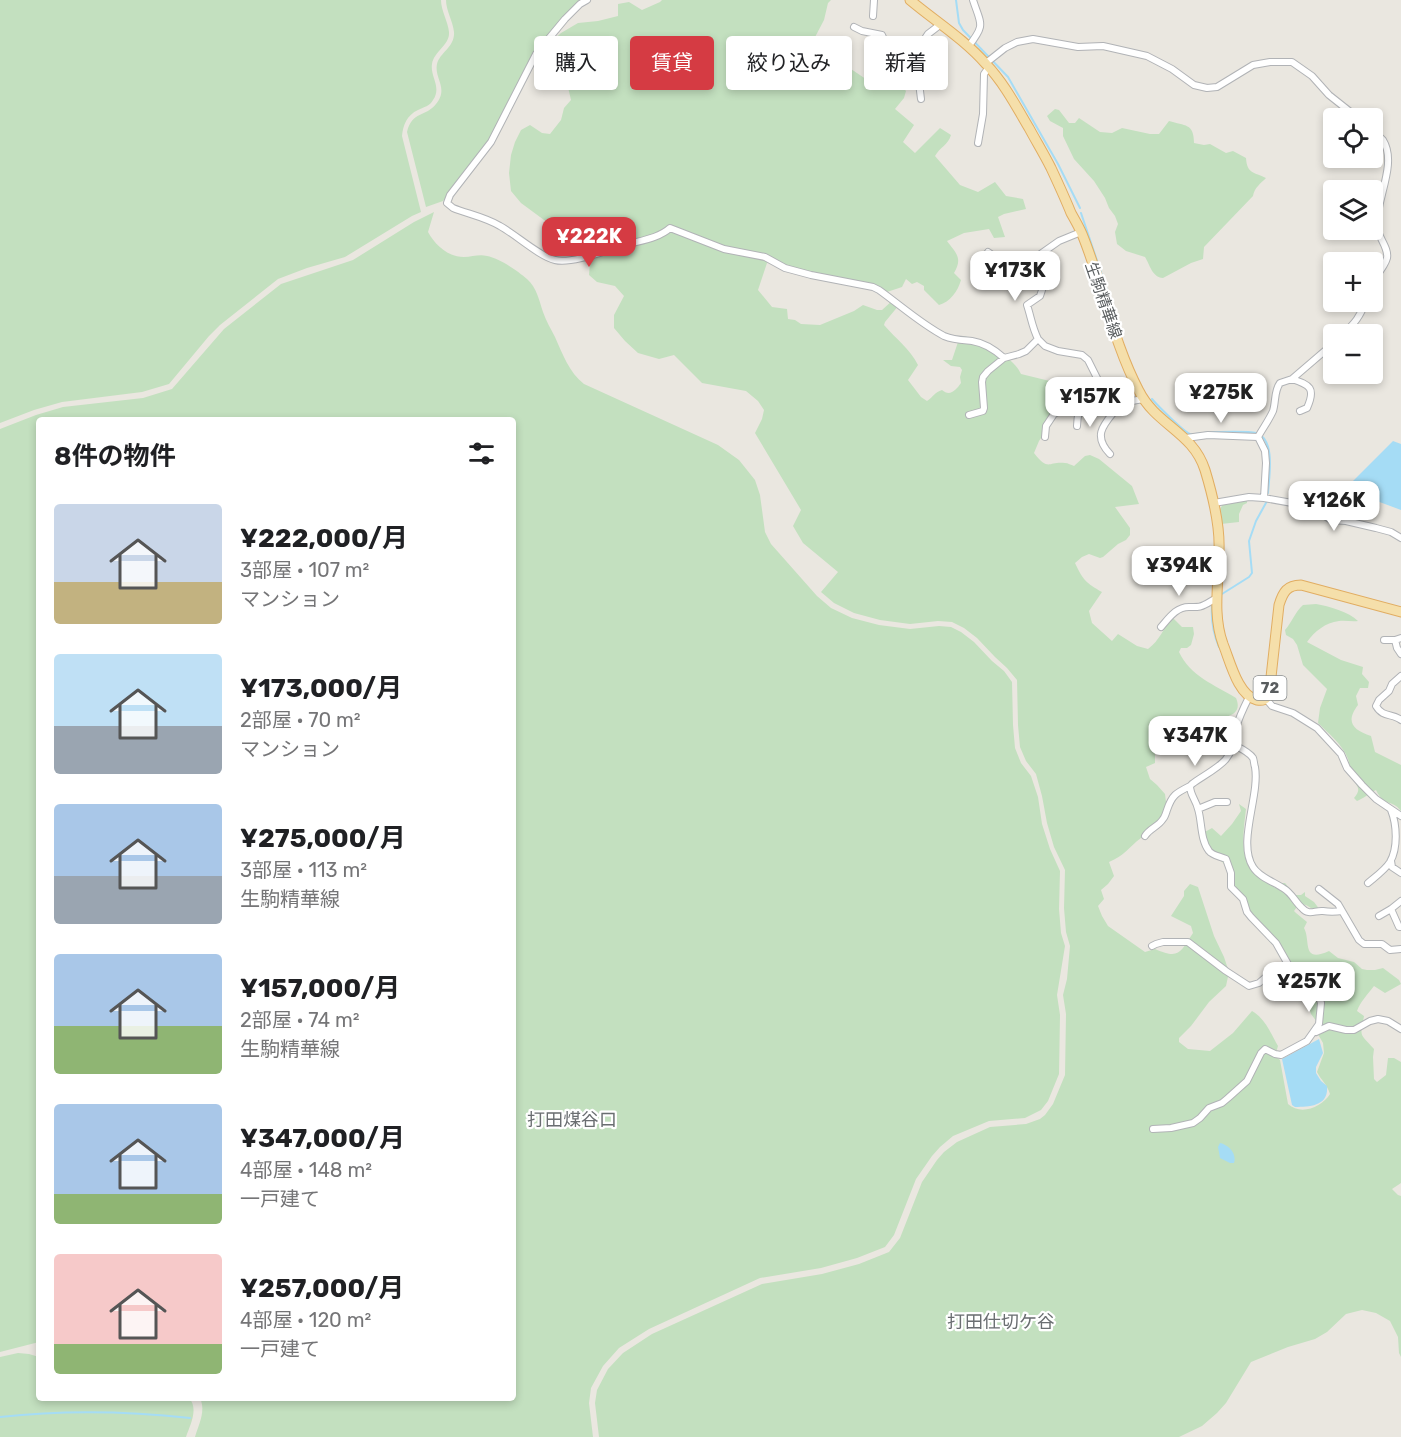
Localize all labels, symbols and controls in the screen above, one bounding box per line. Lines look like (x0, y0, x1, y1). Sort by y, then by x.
chip: 購入 (534, 36, 618, 90)
chip: 賃貸 (630, 36, 714, 90)
chip: 絞り込み (726, 36, 852, 90)
chip: 新着 (864, 36, 948, 90)
map controls (1323, 108, 1383, 384)
button: locate (1323, 108, 1383, 168)
button: layers (1323, 180, 1383, 240)
pin: ¥222K (547, 217, 631, 268)
text: ¥222K (556, 224, 622, 248)
pin: ¥173K (973, 251, 1057, 302)
button: + (1323, 252, 1383, 312)
text: ¥173K (984, 258, 1046, 282)
street label: 生駒精華線 (1082, 259, 1126, 341)
button: − (1323, 324, 1383, 384)
pin: ¥275K (1179, 373, 1263, 424)
pin: ¥157K (1048, 377, 1132, 428)
text: ¥275K (1189, 380, 1253, 404)
text: ¥157K (1059, 384, 1121, 408)
icon: filters (465, 437, 498, 470)
text: 8件の物件 (54, 441, 176, 472)
pin: ¥126K (1292, 481, 1376, 532)
text: ¥126K (1303, 488, 1366, 512)
text: ¥222,000/月 (240, 523, 408, 554)
icon: home (102, 528, 174, 600)
pin: ¥394K (1137, 546, 1221, 597)
text: ¥394K (1146, 553, 1212, 577)
text: 3部屋 · 107 m² (240, 558, 369, 582)
text: マンション (240, 587, 340, 611)
text: ¥173,000/月 (240, 673, 402, 704)
road number: 72 (1254, 676, 1286, 700)
icon: home (102, 678, 174, 750)
text: 2部屋 · 70 m² (240, 708, 361, 732)
pin: ¥347K (1153, 716, 1237, 767)
text: ¥347K (1163, 723, 1227, 747)
text: マンション (240, 737, 340, 761)
text: ¥275,000/月 (240, 823, 406, 854)
icon: home (102, 828, 174, 900)
text: 3部屋 · 113 m² (240, 858, 367, 882)
text: 生駒精華線 (240, 887, 340, 911)
pin: ¥257K (1267, 962, 1351, 1013)
text: ¥257K (1277, 969, 1341, 993)
text: ¥157,000/月 (240, 973, 400, 1004)
icon: home (102, 978, 174, 1050)
text: 2部屋 · 74 m² (240, 1008, 360, 1032)
text: 生駒精華線 (240, 1037, 340, 1061)
district label: 打田煤谷口 (527, 1109, 617, 1131)
text: ¥347,000/月 (240, 1123, 405, 1154)
icon: home (102, 1128, 174, 1200)
text: 4部屋 · 148 m² (240, 1158, 372, 1182)
text: 一戸建て (240, 1187, 320, 1211)
text: ¥257,000/月 (240, 1273, 404, 1304)
icon: home (102, 1278, 174, 1350)
text: 4部屋 · 120 m² (240, 1308, 371, 1332)
district label: 打田仕切ケ谷 (947, 1311, 1055, 1333)
text: 一戸建て (240, 1337, 320, 1361)

